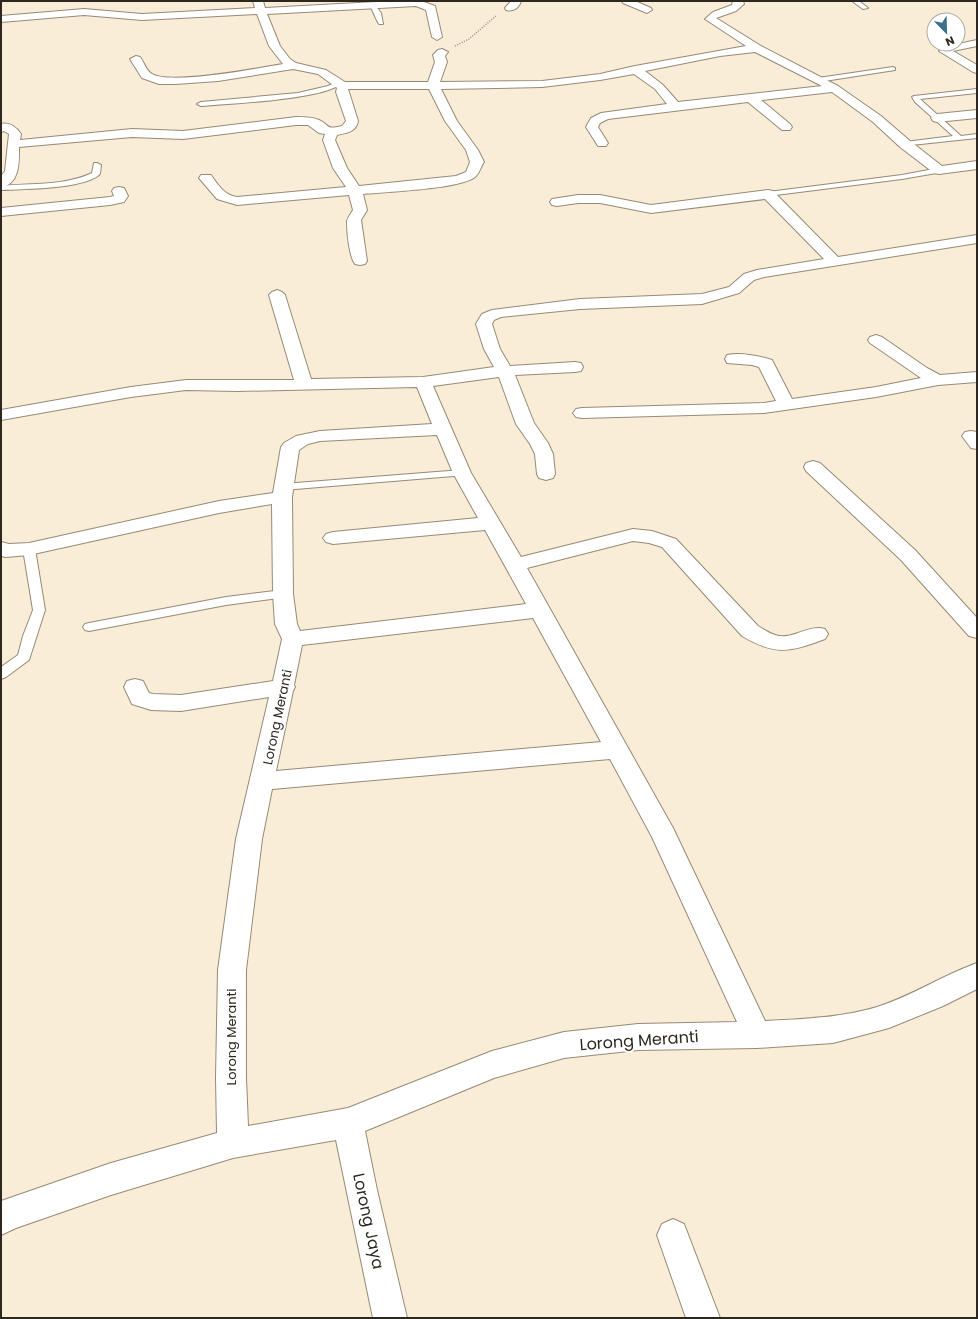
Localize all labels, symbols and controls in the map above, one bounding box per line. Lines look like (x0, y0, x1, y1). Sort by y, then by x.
north arrow (926, 12, 966, 52)
text: N (943, 32, 957, 50)
street label: Lorong Meranti (258, 668, 297, 766)
street label: Lorong Meranti (222, 989, 241, 1085)
street label: Lorong Meranti (579, 1025, 699, 1056)
street label: Lorong Jaya (347, 1171, 390, 1271)

